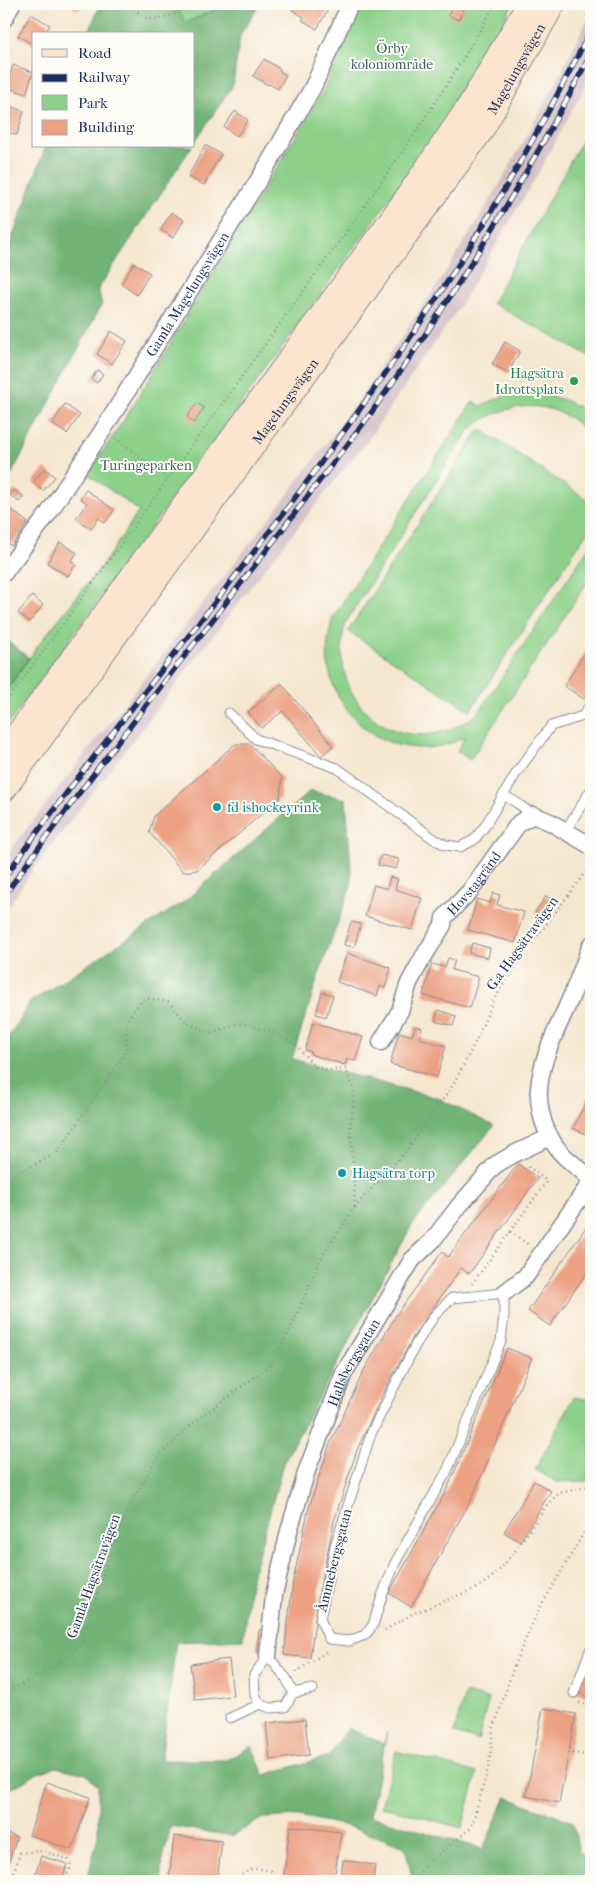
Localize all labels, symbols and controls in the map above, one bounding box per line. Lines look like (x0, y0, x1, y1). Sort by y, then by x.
street label: Magelungsvägen (484, 21, 549, 118)
legend (32, 32, 195, 148)
park label: Örby koloniområde (351, 39, 433, 73)
text: Road (78, 44, 112, 62)
text: Railway (78, 68, 131, 86)
text: Park (78, 94, 108, 112)
text: Building (78, 118, 135, 136)
street label: Gamla Magelungsvägen (143, 229, 233, 360)
street label: Magelungsvägen (249, 355, 322, 448)
place label: Hagsätra Idrottsplats (495, 365, 565, 398)
marker: Hagsätra Idrottsplats (568, 375, 580, 387)
park label: Turingeparken (100, 457, 192, 474)
place label: fd ishockeyrink (227, 799, 320, 816)
marker: fd ishockeyrink (211, 801, 223, 813)
street label: Hovstagränd (443, 848, 505, 919)
street label: G.a Hagsätravägen (483, 893, 562, 994)
place label: Hagsätra torp (352, 1165, 435, 1182)
marker: Hagsätra torp (336, 1167, 348, 1179)
street label: Hallsbergsgatan (324, 1316, 384, 1409)
street label: Åmmebergsgatan (312, 1507, 356, 1614)
street label: Gamla Hagsätravägen (63, 1512, 124, 1641)

